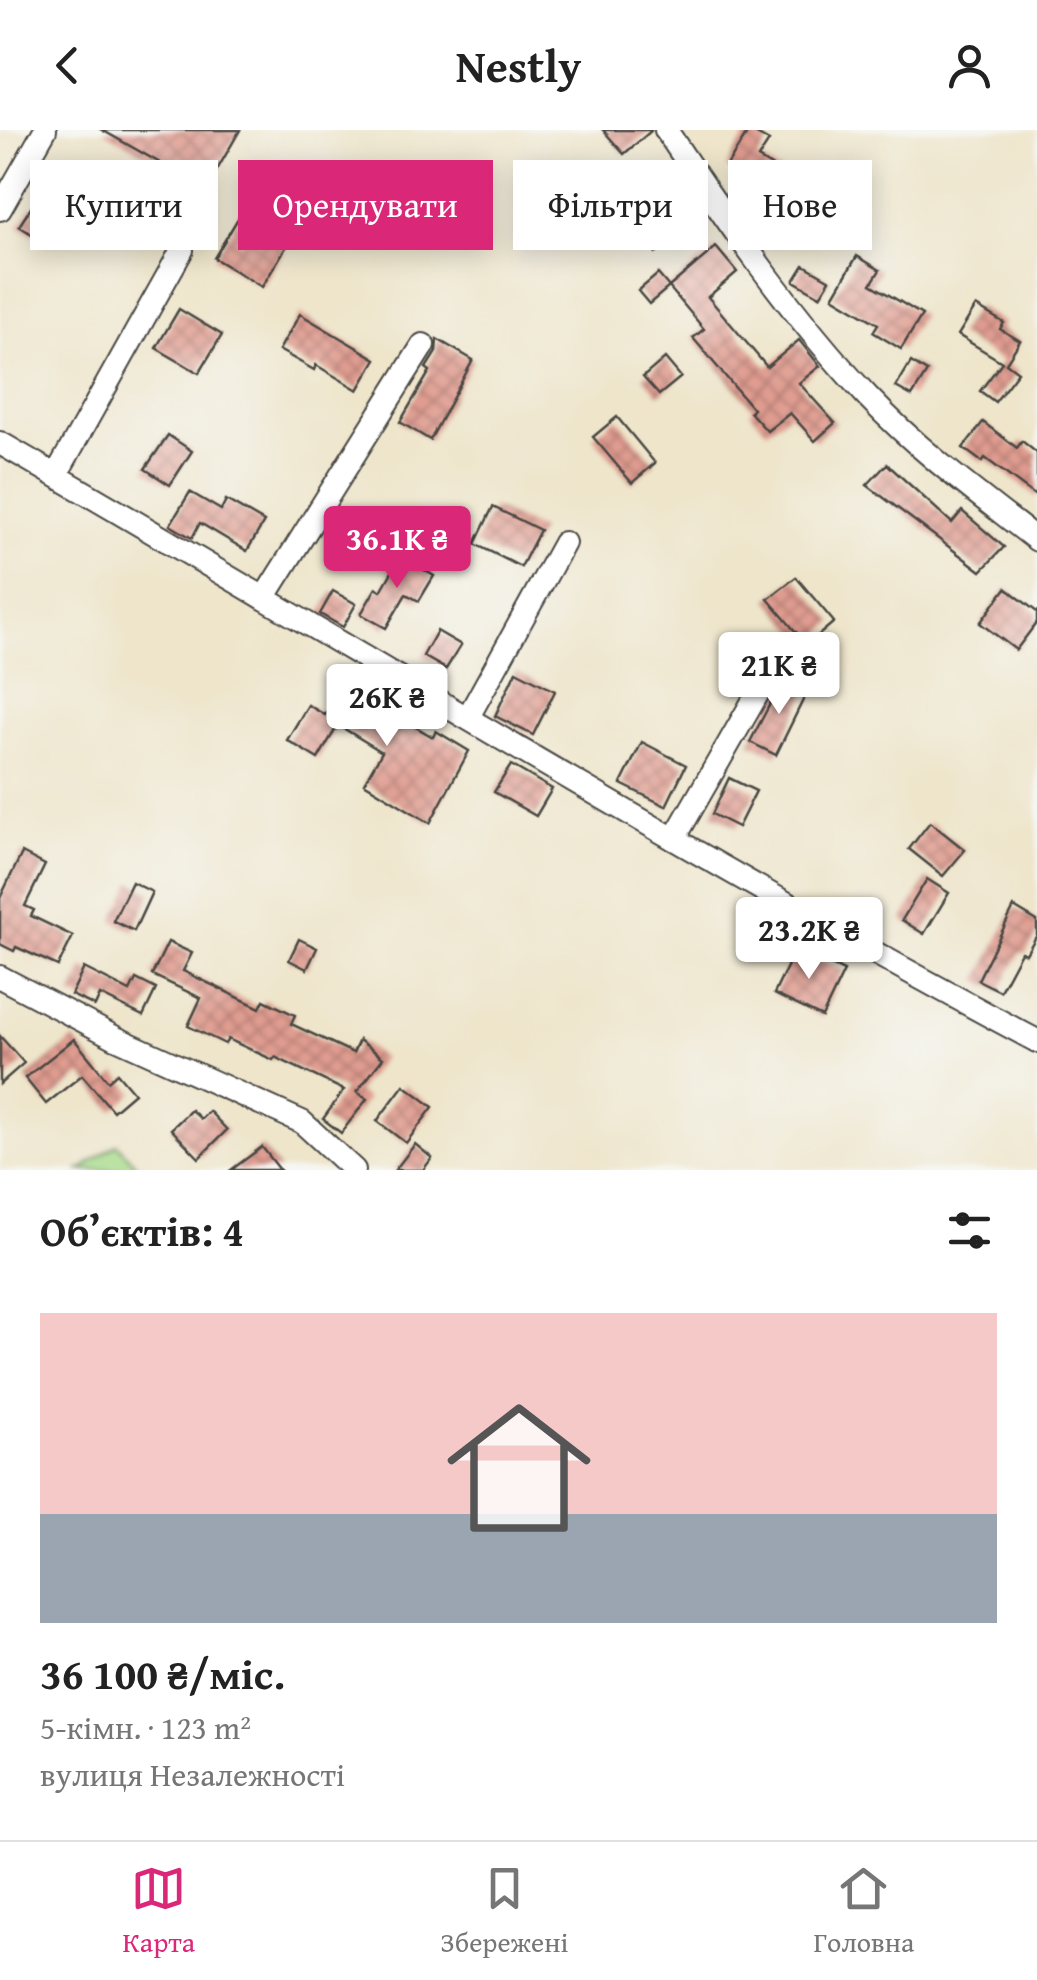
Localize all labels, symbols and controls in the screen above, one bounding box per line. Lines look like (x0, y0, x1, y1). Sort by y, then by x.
text: Nestly (456, 33, 581, 98)
icon: back (40, 38, 95, 93)
icon: person (942, 38, 997, 93)
chip: Купити (30, 160, 218, 250)
chip: Орендувати (238, 160, 493, 250)
chip: Фільтри (513, 160, 708, 250)
chip: Нове (728, 160, 872, 250)
pin: 36.1K ₴ (305, 506, 489, 591)
text: 36.1K ₴ (346, 515, 448, 562)
pin: 21K ₴ (709, 632, 849, 717)
text: 21K ₴ (741, 641, 818, 688)
pin: 26K ₴ (317, 664, 457, 749)
text: 26K ₴ (349, 673, 426, 720)
pin: 23.2K ₴ (717, 897, 901, 982)
text: 23.2K ₴ (758, 906, 860, 953)
text: Об’єктів: 4 (40, 1200, 244, 1261)
icon: filters (942, 1203, 997, 1258)
icon: home (429, 1378, 609, 1558)
text: 36 100 ₴/міс. (40, 1643, 285, 1704)
text: 5-кімн. · 123 m² (40, 1704, 251, 1751)
text: вулиця Незалежності (40, 1751, 345, 1798)
tab: Карта (123, 1861, 195, 1962)
tab: Збережені (440, 1861, 568, 1962)
tab: Головна (814, 1861, 914, 1962)

